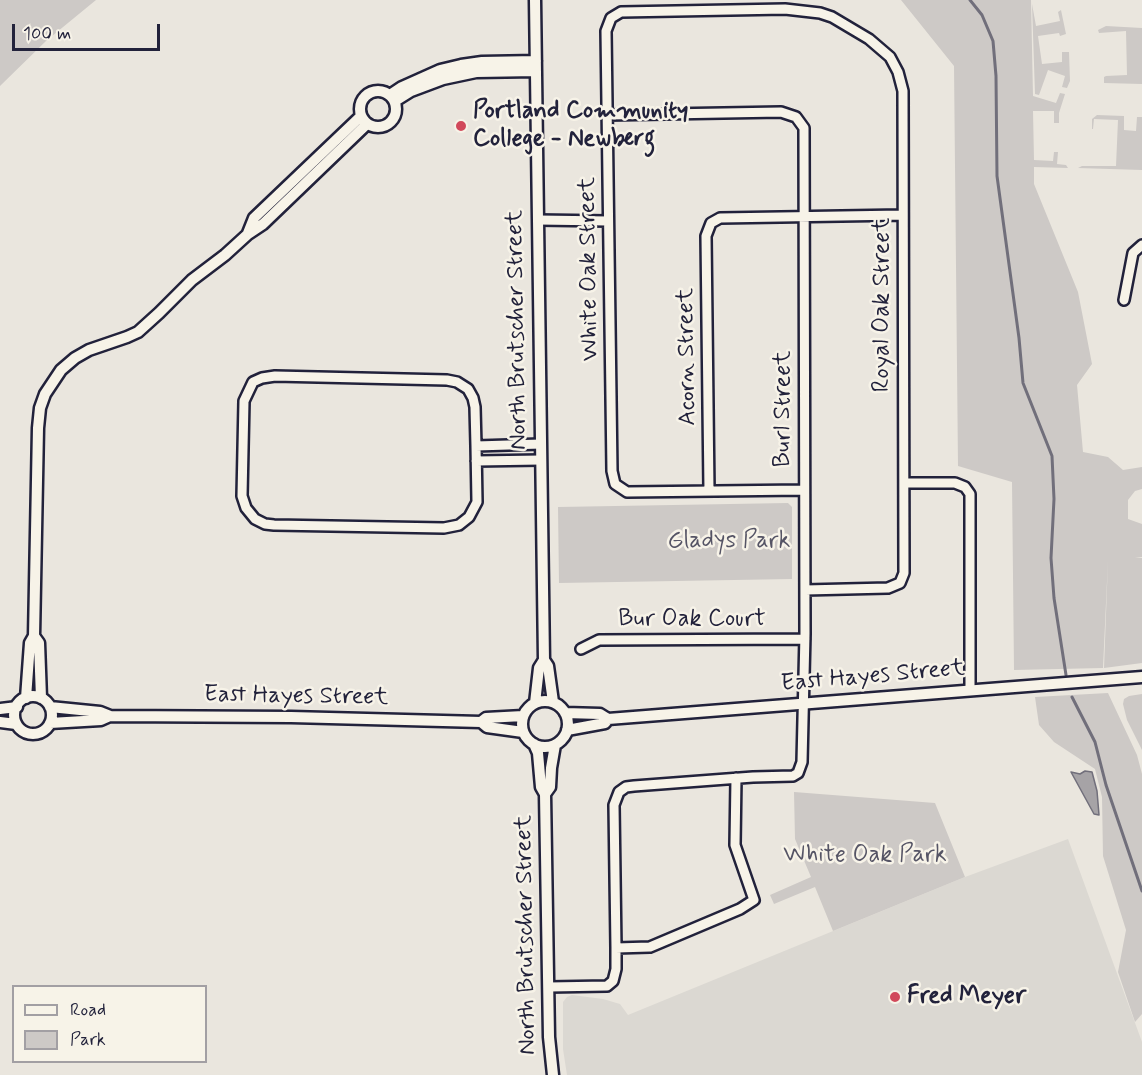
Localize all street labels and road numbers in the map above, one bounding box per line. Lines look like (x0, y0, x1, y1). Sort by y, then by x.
street label: White Oak Street (574, 177, 606, 361)
street label: North Brutscher Street (502, 210, 534, 450)
street label: Royal Oak Street (869, 218, 897, 392)
street label: Acorn Street (672, 288, 704, 426)
street label: Burl Street (770, 351, 798, 467)
street label: Bur Oak Court (618, 606, 766, 634)
street label: East Hayes Street (780, 655, 966, 699)
street label: East Hayes Street (203, 681, 389, 713)
street label: North Brutscher Street (511, 815, 543, 1055)

